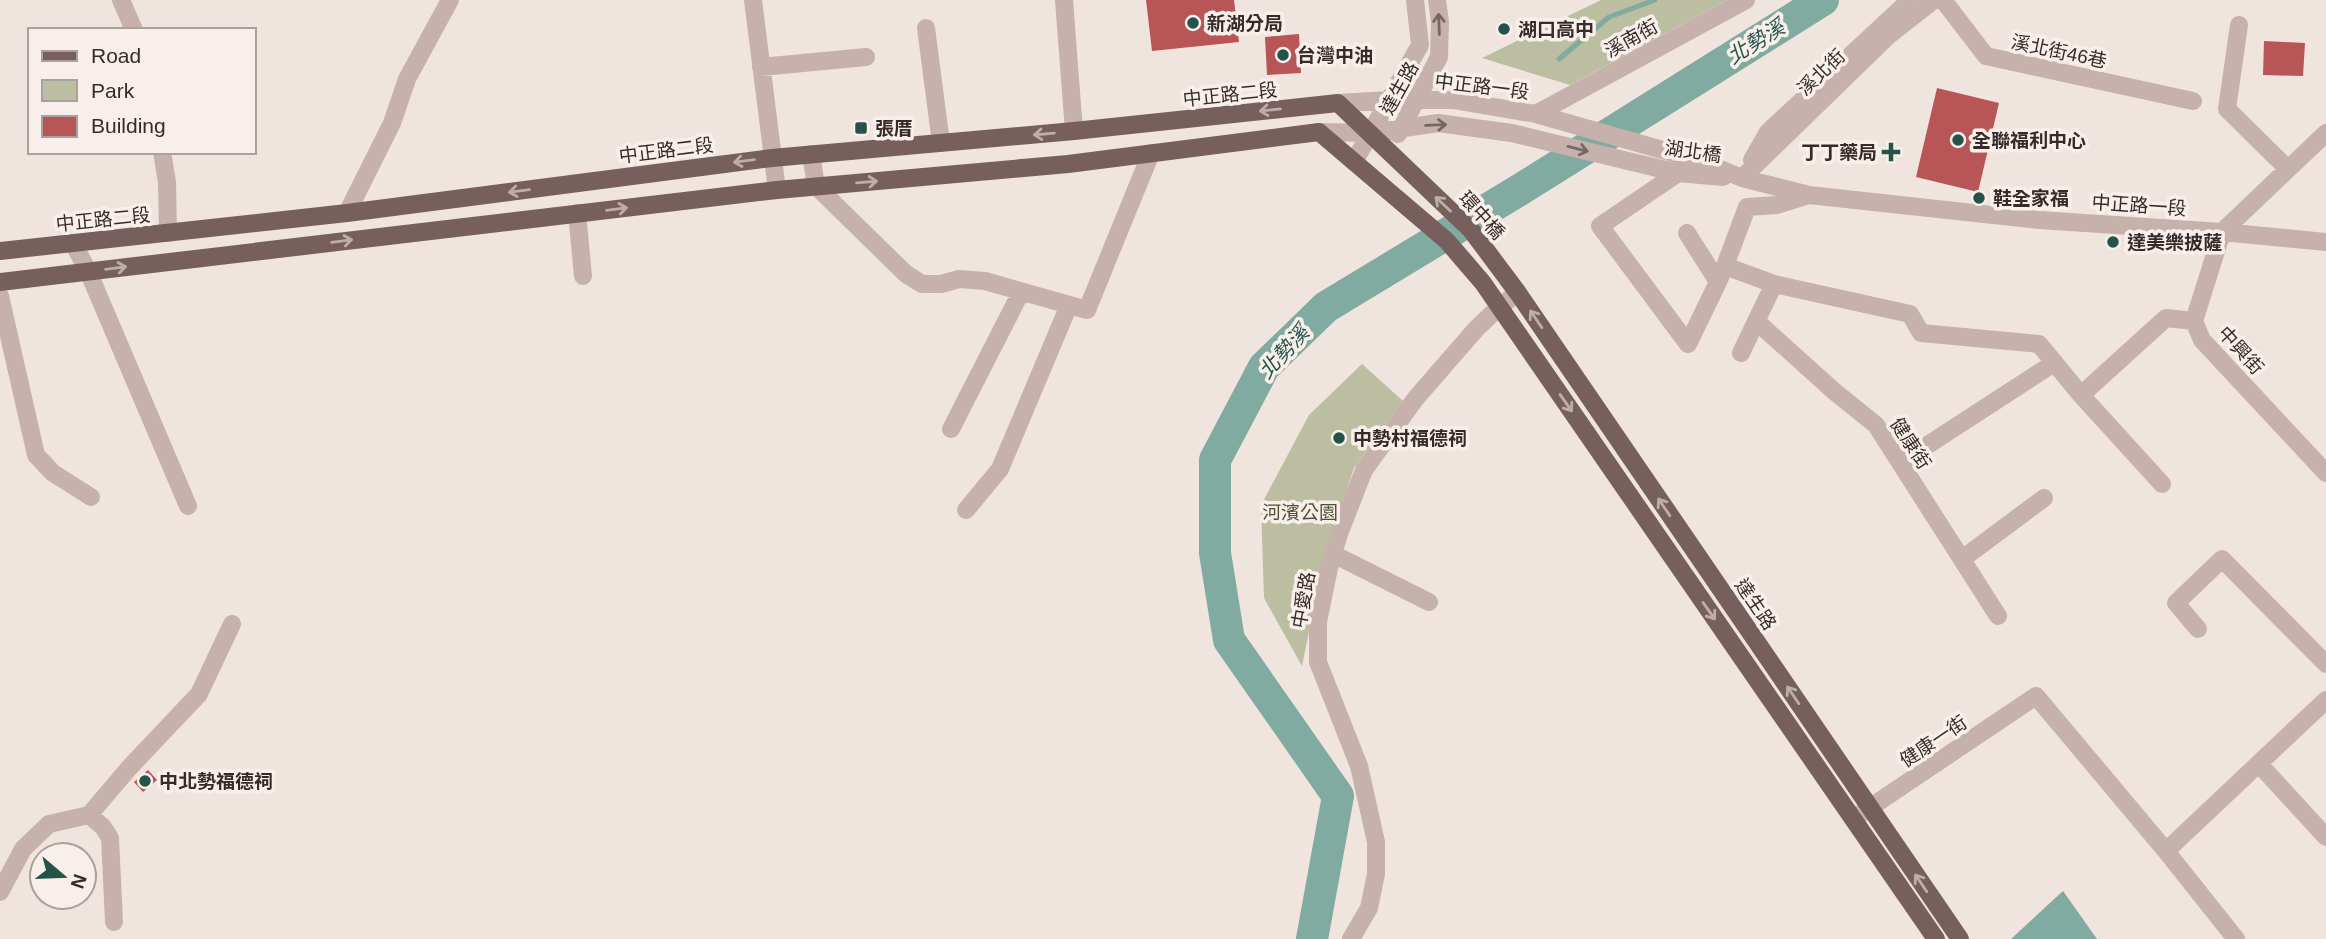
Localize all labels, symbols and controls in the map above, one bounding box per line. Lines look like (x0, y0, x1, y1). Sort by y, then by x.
place label: 新湖分局 (1207, 13, 1283, 34)
one-way arrow (1433, 13, 1446, 36)
water label: 北勢溪 (1723, 14, 1791, 68)
marker: 新湖分局 (1185, 15, 1201, 31)
street label: 溪南街 (1601, 15, 1661, 61)
place label: 湖口高中 (1518, 19, 1594, 40)
marker: 湖口高中 (1496, 21, 1512, 37)
legend (28, 28, 256, 154)
street label: 溪北街46巷 (2009, 31, 2109, 72)
text: Road (91, 44, 141, 67)
place label: 台灣中油 (1297, 45, 1373, 66)
street label: 溪北街 (1794, 45, 1849, 100)
marker: 台灣中油 (1275, 47, 1291, 63)
street label: 達生路 (1376, 58, 1422, 118)
street label: 中正路一段 (1434, 70, 1530, 103)
text: Park (91, 79, 135, 102)
street label: 中正路二段 (1182, 79, 1278, 110)
one-way arrow (1259, 104, 1282, 117)
text: Building (91, 114, 166, 137)
place label: 張厝 (875, 118, 913, 139)
one-way arrow (1424, 118, 1447, 131)
marker: 張厝 (853, 120, 869, 136)
one-way arrow (1033, 128, 1056, 141)
place label: 全聯福利中心 (1972, 130, 2086, 151)
marker: 全聯福利中心 (1950, 132, 1966, 148)
street label: 中正路二段 (618, 134, 714, 167)
street label: 湖北橋 (1663, 137, 1723, 166)
place label: 丁丁藥局 (1801, 142, 1877, 163)
one-way arrow (1566, 143, 1589, 156)
marker: 丁丁藥局 (1883, 144, 1899, 160)
one-way arrow (733, 155, 756, 168)
one-way arrow (856, 175, 878, 188)
one-way arrow (508, 184, 530, 197)
street label: 環中橋 (1455, 187, 1509, 244)
place label: 鞋全家福 (1993, 188, 2069, 209)
marker: 鞋全家福 (1971, 190, 1987, 206)
street label: 中正路一段 (2091, 192, 2187, 219)
one-way arrow (1435, 195, 1452, 212)
one-way arrow (605, 202, 628, 215)
street label: 中正路二段 (55, 204, 151, 235)
place label: 達美樂披薩 (2127, 232, 2222, 253)
one-way arrow (331, 234, 353, 247)
marker: 達美樂披薩 (2105, 234, 2121, 250)
one-way arrow (105, 261, 127, 274)
one-way arrow (1529, 310, 1543, 329)
water label: 北勢溪 (1254, 318, 1315, 383)
street label: 中興街 (2214, 322, 2268, 379)
one-way arrow (1559, 393, 1573, 412)
street label: 健康街 (1886, 414, 1935, 473)
place label: 中勢村福德祠 (1353, 428, 1467, 449)
marker: 中勢村福德祠 (1331, 430, 1347, 446)
one-way arrow (1657, 498, 1671, 517)
park label: 河濱公園 (1262, 502, 1338, 523)
street label: 中愛路 (1288, 570, 1319, 630)
street label: 達生路 (1731, 575, 1780, 634)
one-way arrow (1702, 601, 1716, 620)
one-way arrow (1786, 686, 1800, 705)
street label: 健康一街 (1896, 711, 1971, 771)
place label: 中北勢福德祠 (159, 771, 273, 792)
marker: 中北勢福德祠 (137, 773, 153, 789)
north arrow (28, 841, 98, 911)
text: N (66, 871, 91, 891)
one-way arrow (1914, 874, 1928, 893)

